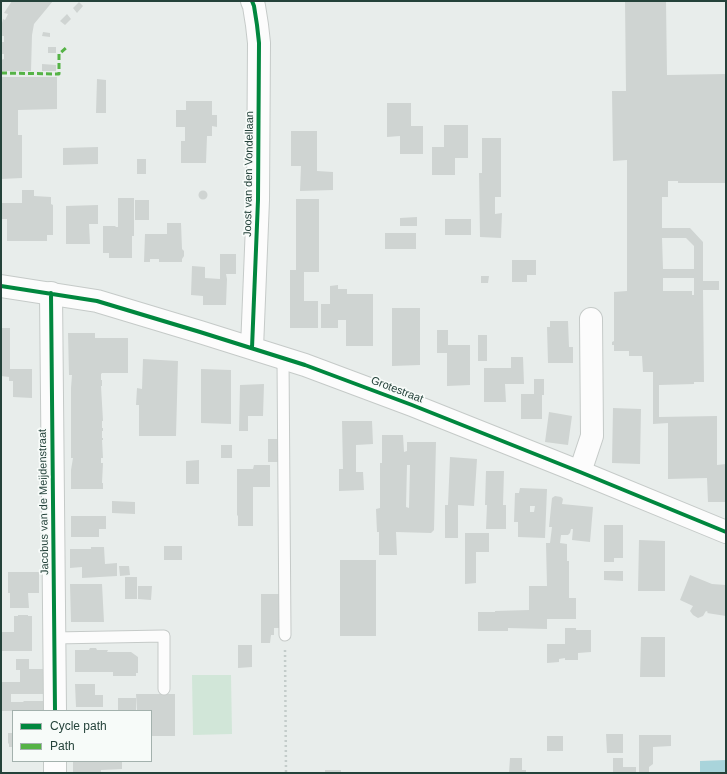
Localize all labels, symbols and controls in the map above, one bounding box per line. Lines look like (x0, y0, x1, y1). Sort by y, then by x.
street label: Joost van den Vondellaan (241, 111, 257, 237)
street label: Grotestraat (369, 374, 425, 406)
street label: Jacobus van de Meijdenstraat (36, 429, 52, 575)
legend (12, 710, 152, 762)
text: Cycle path (50, 719, 107, 733)
text: Path (50, 739, 75, 753)

